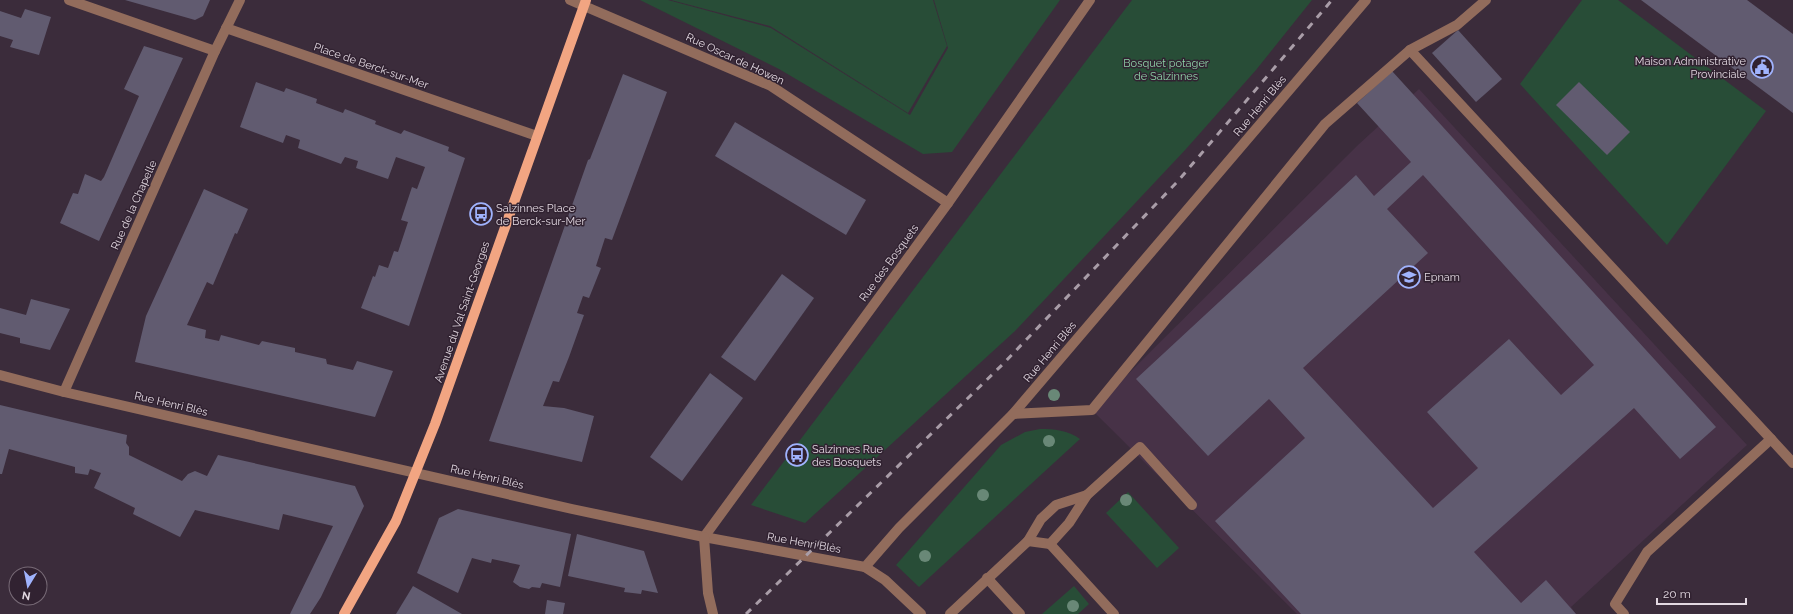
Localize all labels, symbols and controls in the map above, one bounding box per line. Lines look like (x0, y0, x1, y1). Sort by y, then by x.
street label: Rue Oscar de Howen (684, 30, 786, 88)
street label: Place de Berck-sur-Mer (312, 40, 430, 92)
public building icon: Maison Administrative Provinciale (1749, 54, 1775, 80)
place label: Maison Administrative Provinciale (1635, 55, 1747, 81)
park label: Bosquet potager de Salzinnes (1123, 57, 1209, 83)
street label: Rue Henri Blès (1231, 73, 1289, 139)
street label: Rue de la Chapelle (108, 158, 160, 252)
bus stop icon: Salzinnes Place de Berck-sur-Mer (468, 201, 494, 227)
place label: Salzinnes Place de Berck-sur-Mer (496, 202, 586, 228)
street label: Rue des Bosquets (857, 222, 921, 304)
street label: Avenue du Val Saint-Georges (432, 240, 492, 384)
school or university icon: Epnam (1396, 264, 1422, 290)
place label: Epnam (1424, 271, 1460, 284)
street label: Rue Henri Blès (1021, 319, 1079, 385)
street label: Rue Henri Blès (133, 389, 209, 419)
bus stop icon: Salzinnes Rue des Bosquets (784, 442, 810, 468)
place label: Salzinnes Rue des Bosquets (812, 443, 884, 469)
street label: Rue Henri Blès (449, 462, 525, 492)
street label: Rue Henri Blès (766, 530, 842, 556)
north arrow (8, 566, 48, 606)
scale bar (1657, 580, 1746, 606)
text: 20 m (1663, 587, 1691, 601)
text: N (21, 588, 32, 602)

